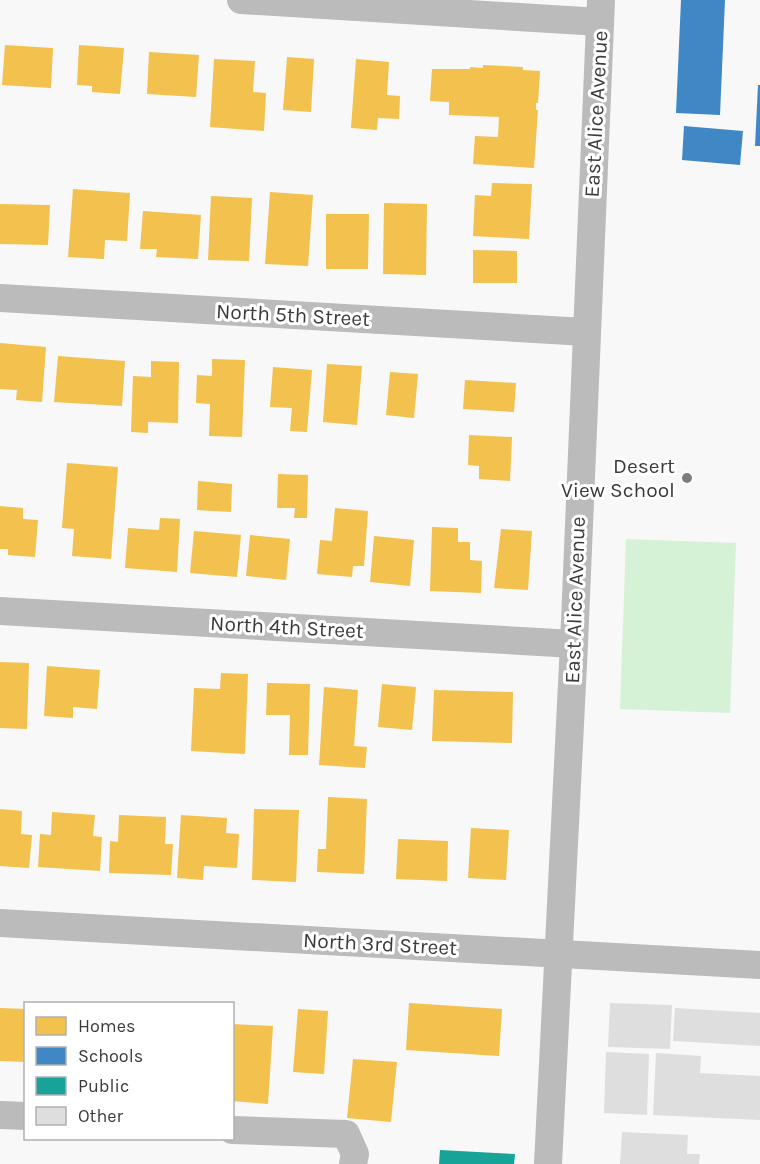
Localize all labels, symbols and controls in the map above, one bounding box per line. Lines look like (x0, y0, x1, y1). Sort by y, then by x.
street label: East Alice Avenue (580, 30, 612, 198)
street label: North 5th Street (215, 299, 371, 331)
place label: Desert View School (561, 454, 675, 502)
marker: Desert View School (680, 471, 694, 485)
street label: East Alice Avenue (560, 516, 590, 684)
street label: North 4th Street (210, 611, 365, 643)
street label: North 3rd Street (302, 928, 458, 960)
legend (24, 1002, 234, 1140)
text: Homes (78, 1015, 135, 1037)
text: Schools (78, 1045, 143, 1067)
text: Public (78, 1075, 129, 1097)
text: Other (78, 1105, 123, 1127)

